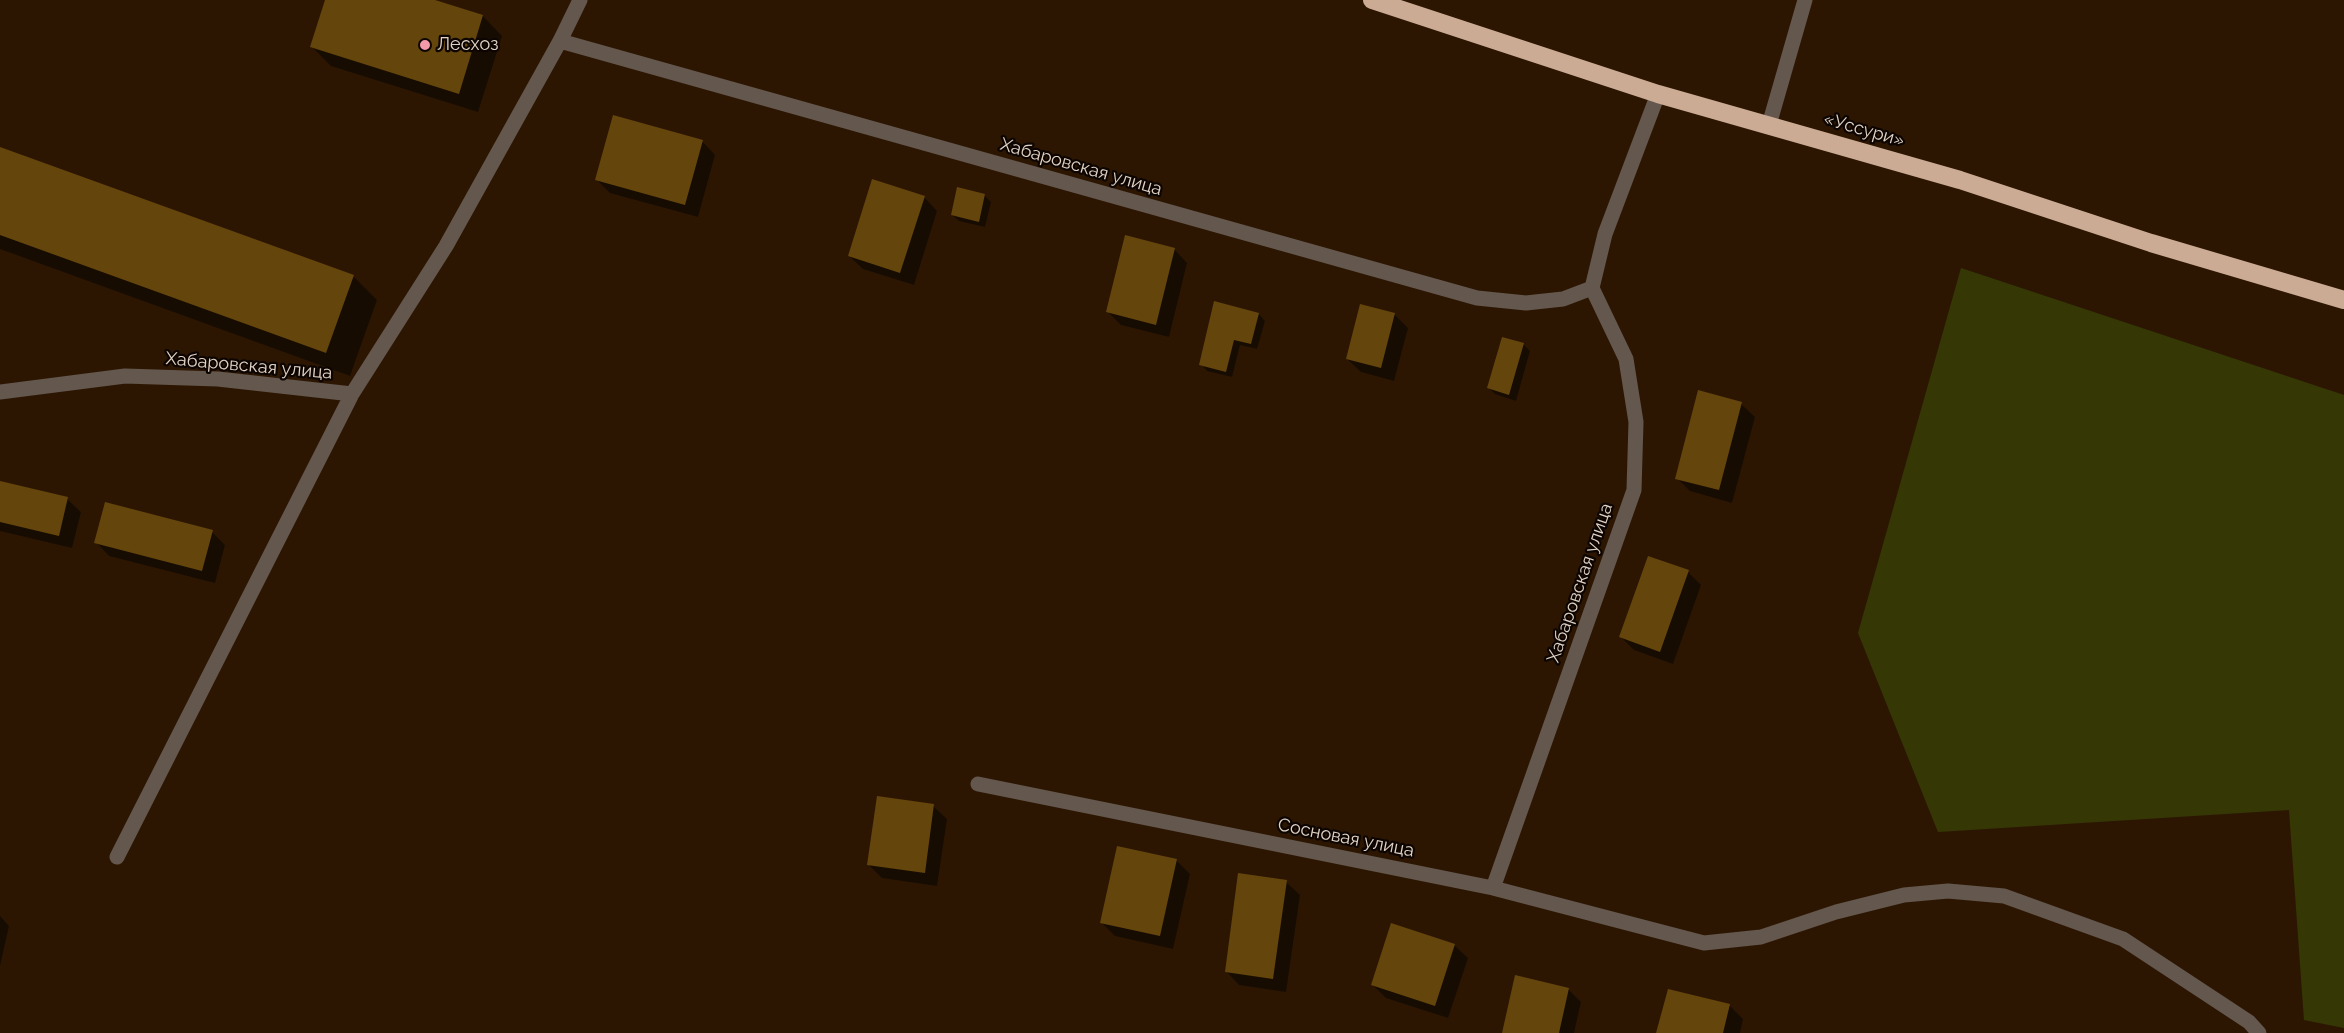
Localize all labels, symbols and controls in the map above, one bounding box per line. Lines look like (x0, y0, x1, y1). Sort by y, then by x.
place label: Лесхоз (437, 34, 499, 56)
marker: Лесхоз (418, 38, 432, 52)
street label: «Уссури» (1821, 108, 1907, 152)
street label: Хабаровская улица (998, 134, 1164, 200)
street label: Хабаровская улица (165, 348, 333, 384)
street label: Хабаровская улица (1543, 500, 1617, 666)
street label: Сосновая улица (1276, 814, 1416, 862)

